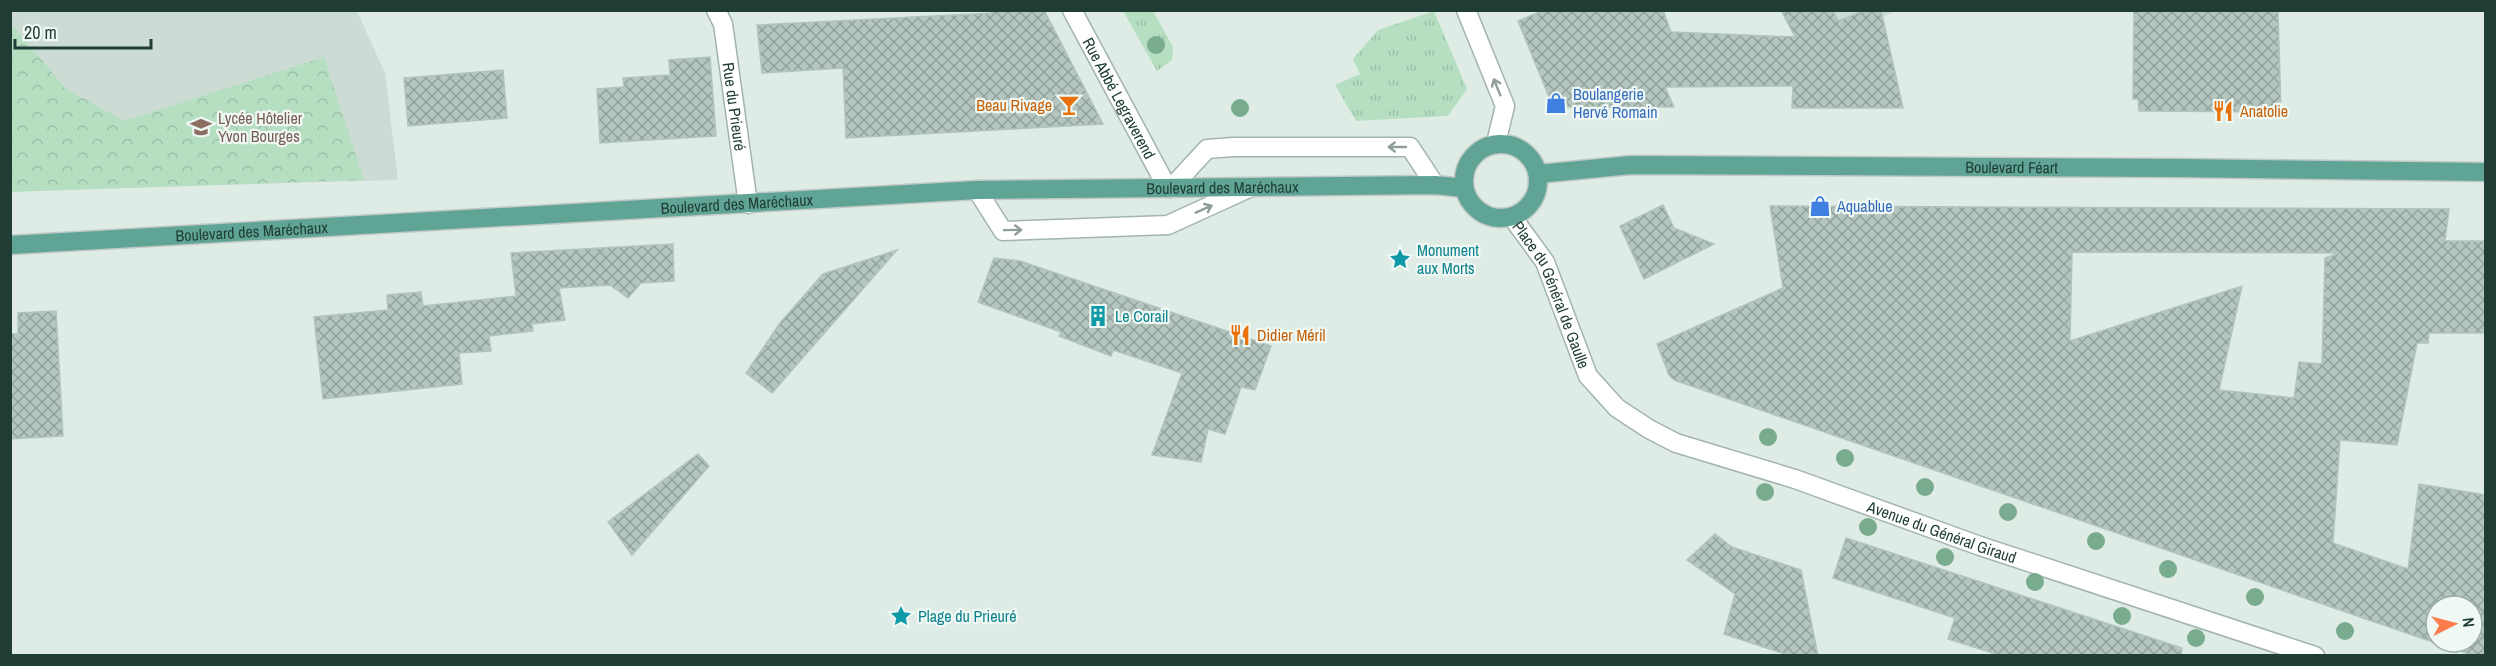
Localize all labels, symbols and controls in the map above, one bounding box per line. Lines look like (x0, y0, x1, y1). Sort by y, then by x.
scale bar (15, 12, 152, 50)
text: 20 m (24, 20, 57, 45)
street label: Rue Abbé Legraverend (1078, 33, 1161, 163)
street label: Rue du Prieuré (717, 61, 751, 152)
one-way arrow (1491, 79, 1502, 97)
place label: Boulangerie Hervé Romain (1573, 83, 1658, 123)
shop icon: Boulangerie Hervé Romain (1544, 91, 1568, 115)
bar icon: Beau Rivage (1057, 93, 1081, 117)
place label: Beau Rivage (976, 94, 1052, 116)
restaurant icon: Anatolie (2211, 99, 2235, 123)
place label: Anatolie (2239, 100, 2288, 122)
place label: Lycée Hôtelier Yvon Bourges (218, 107, 303, 147)
school or university icon: Lycée Hôtelier Yvon Bourges (189, 115, 213, 139)
one-way arrow (1387, 141, 1407, 153)
street label: Boulevard Féart (1965, 156, 2058, 178)
street label: Boulevard des Maréchaux (1146, 175, 1299, 199)
street label: Boulevard des Maréchaux (660, 188, 814, 219)
shop icon: Aquablue (1808, 194, 1832, 218)
place label: Aquablue (1836, 195, 1892, 217)
one-way arrow (1195, 202, 1213, 214)
street label: Boulevard des Maréchaux (175, 216, 329, 247)
street label: Place du Général de Gaulle (1507, 216, 1595, 371)
one-way arrow (1003, 224, 1022, 236)
place label: Monument aux Morts (1417, 239, 1479, 279)
place icon: Monument aux Morts (1388, 247, 1412, 271)
building icon: Le Corail (1086, 304, 1110, 328)
place label: Le Corail (1115, 305, 1168, 327)
restaurant icon: Didier Méril (1228, 323, 1252, 347)
place label: Didier Méril (1257, 324, 1326, 346)
street label: Avenue du Général Giraud (1863, 495, 2019, 568)
north arrow (2424, 594, 2484, 654)
place icon: Plage du Prieuré (889, 604, 913, 628)
place label: Plage du Prieuré (918, 605, 1016, 627)
text: N (2457, 617, 2480, 628)

